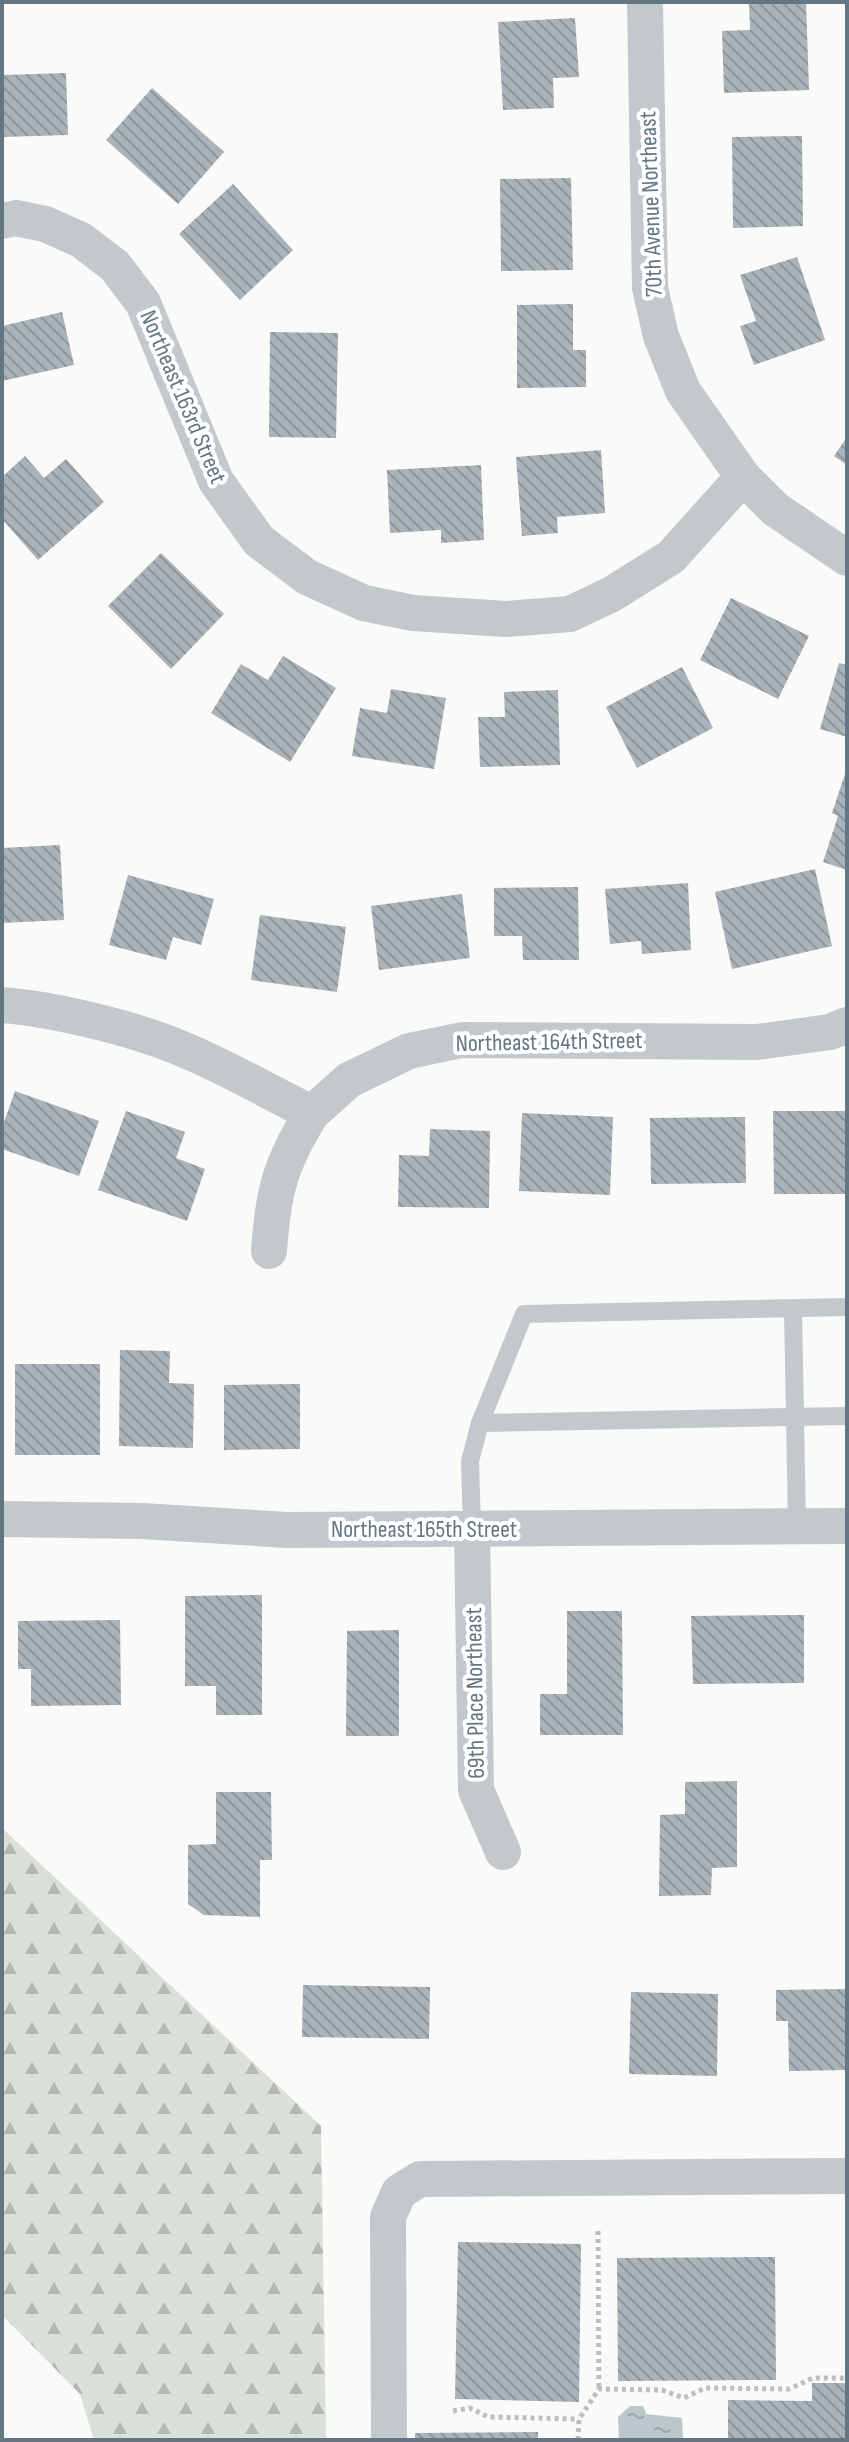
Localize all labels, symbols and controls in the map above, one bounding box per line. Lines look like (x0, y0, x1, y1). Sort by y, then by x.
street label: 70th Avenue Northeast (633, 111, 669, 297)
street label: Northeast 163rd Street (133, 306, 233, 488)
street label: Northeast 164th Street (455, 1026, 643, 1058)
street label: Northeast 165th Street (331, 1515, 517, 1544)
street label: 69th Place Northeast (459, 1607, 491, 1779)

